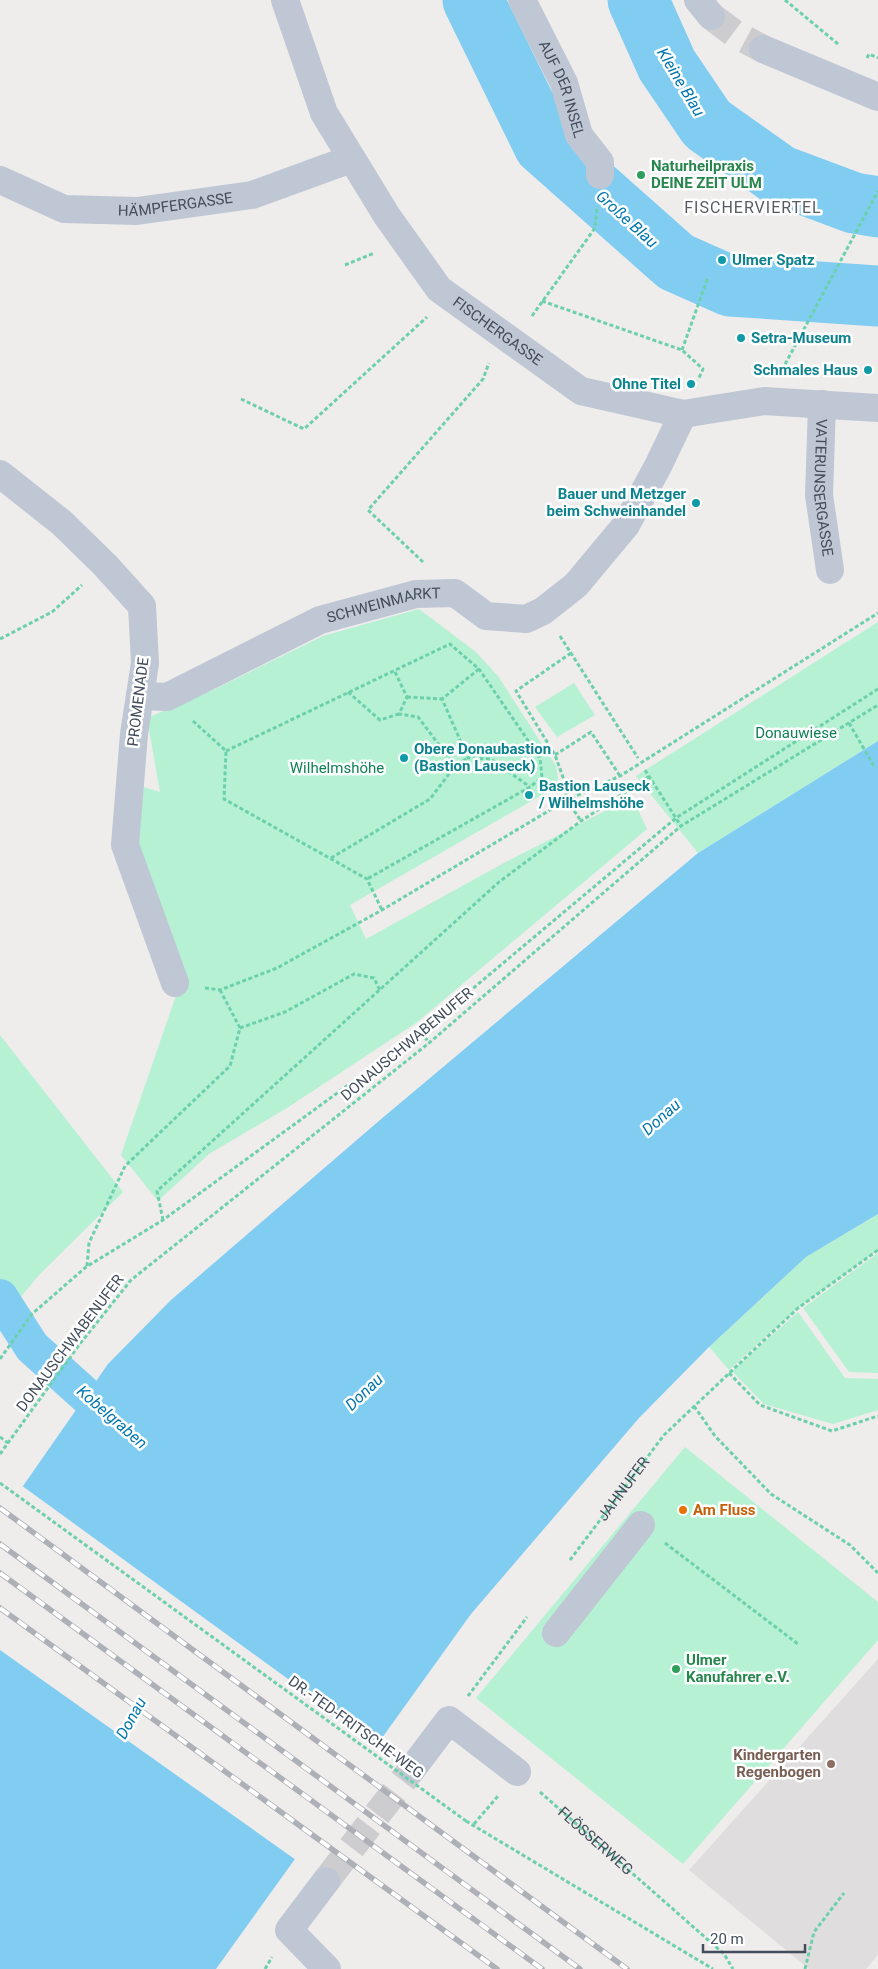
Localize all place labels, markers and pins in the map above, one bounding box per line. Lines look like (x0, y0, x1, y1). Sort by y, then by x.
place label: Naturheilpraxis DEINE ZEIT ULM (651, 157, 762, 192)
marker: Naturheilpraxis DEINE ZEIT ULM (635, 169, 647, 181)
place label: Ulmer Spatz (732, 251, 815, 269)
marker: Ulmer Spatz (716, 254, 728, 266)
place label: Setra-Museum (751, 329, 851, 347)
marker: Setra-Museum (735, 332, 747, 344)
place label: Schmales Haus (753, 361, 858, 379)
marker: Schmales Haus (862, 364, 874, 376)
place label: Ohne Titel (612, 375, 681, 393)
marker: Ohne Titel (685, 378, 697, 390)
place label: Bauer und Metzger beim Schweinhandel (546, 485, 687, 520)
marker: Bauer und Metzger beim Schweinhandel (690, 497, 702, 509)
place label: Obere Donaubastion (Bastion Lauseck) (414, 740, 551, 775)
marker: Obere Donaubastion (Bastion Lauseck) (398, 752, 410, 764)
place label: Bastion Lauseck / Wilhelmshöhe (538, 777, 651, 812)
marker: Bastion Lauseck / Wilhelmshöhe (523, 789, 535, 801)
place label: Am Fluss (693, 1501, 756, 1519)
marker: Am Fluss (677, 1504, 689, 1516)
place label: Ulmer Kanufahrer e.V. (686, 1651, 790, 1686)
marker: Ulmer Kanufahrer e.V. (670, 1663, 682, 1675)
place label: Kindergarten Regenbogen (733, 1746, 821, 1781)
marker: Kindergarten Regenbogen (825, 1758, 837, 1770)

